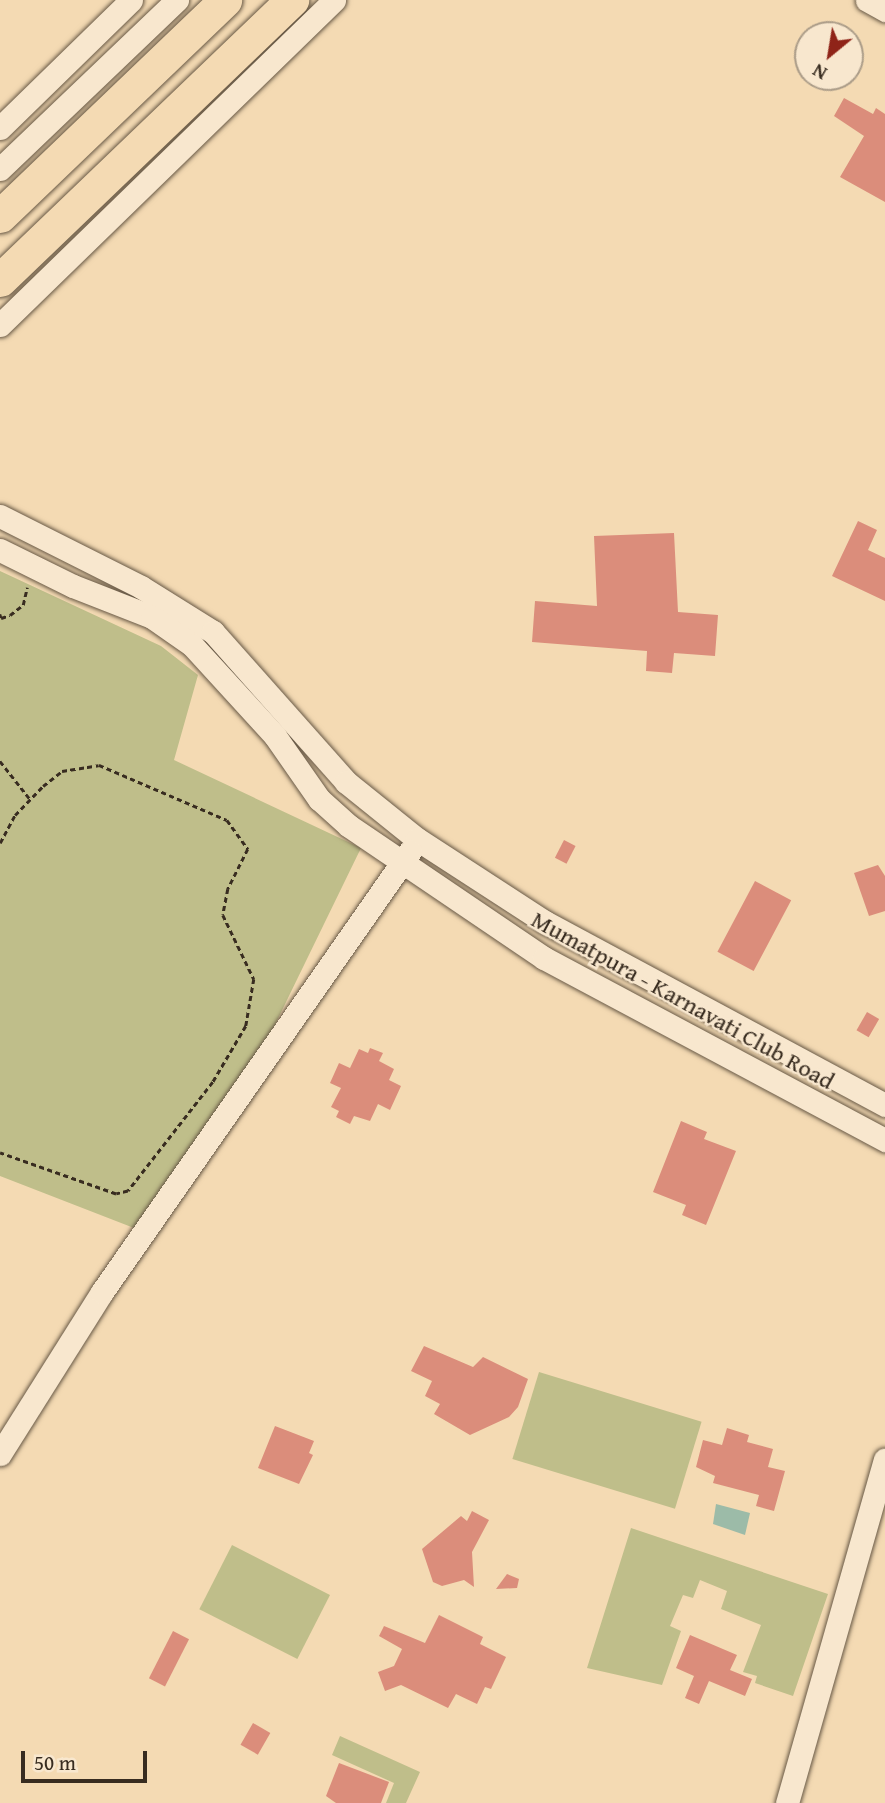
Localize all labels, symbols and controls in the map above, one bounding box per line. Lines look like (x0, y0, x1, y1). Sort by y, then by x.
north arrow (794, 21, 864, 91)
text: N (807, 57, 832, 88)
street label: Mumatpura - Karnavati Club Road (527, 905, 839, 1095)
scale bar (24, 1736, 150, 1780)
text: 50 m (34, 1747, 76, 1778)

